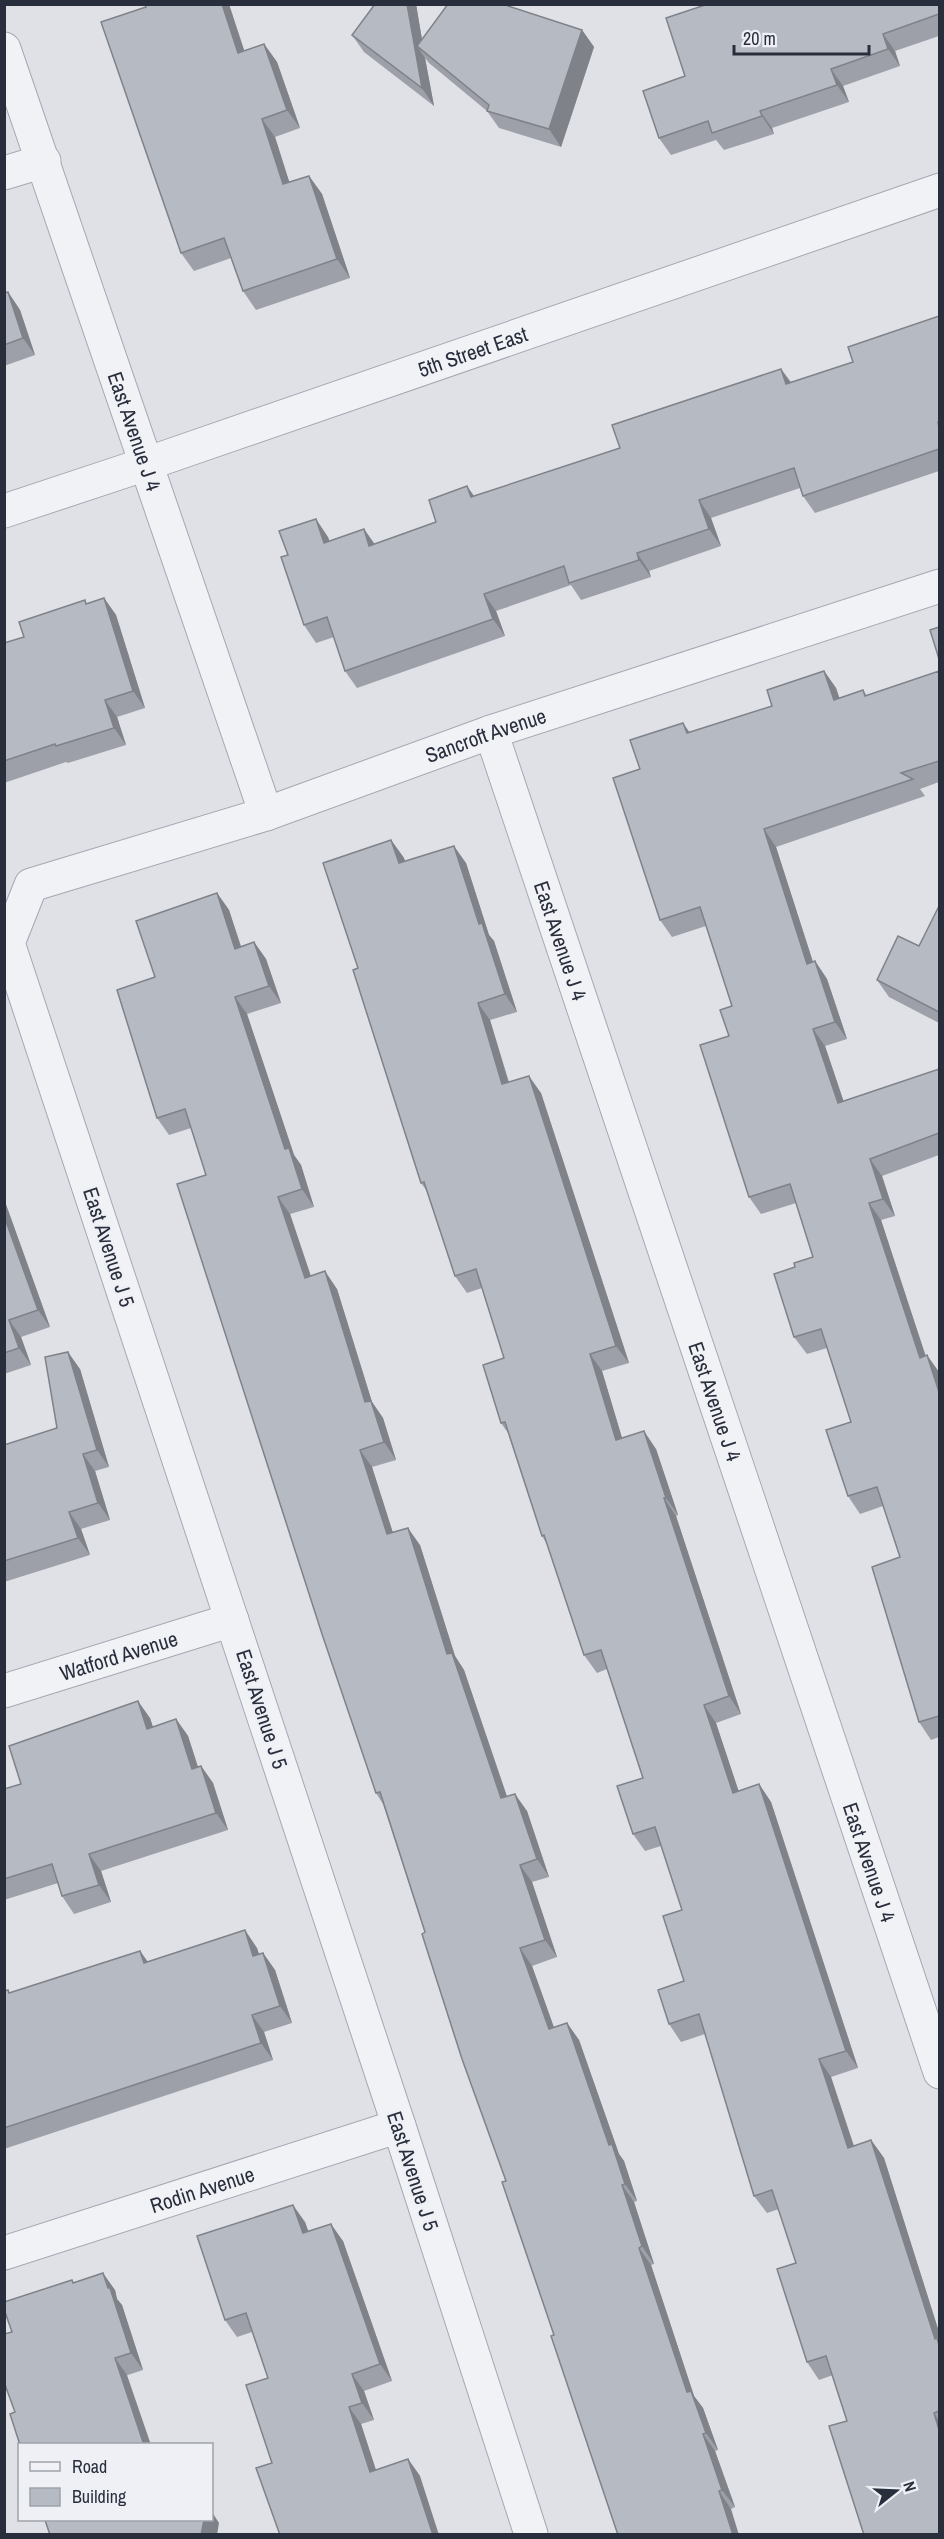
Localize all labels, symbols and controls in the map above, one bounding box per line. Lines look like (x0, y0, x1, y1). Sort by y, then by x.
scale bar (734, 18, 869, 56)
text: 20 m (743, 26, 776, 51)
street label: 5th Street East (414, 319, 531, 384)
street label: East Avenue J 4 (101, 368, 169, 495)
street label: Sancroft Avenue (421, 701, 550, 769)
street label: East Avenue J 4 (527, 877, 595, 1005)
street label: East Avenue J 5 (76, 1183, 142, 1311)
street label: East Avenue J 4 (682, 1338, 749, 1465)
street label: Watford Avenue (56, 1623, 181, 1687)
street label: East Avenue J 5 (229, 1645, 295, 1773)
street label: East Avenue J 4 (836, 1799, 903, 1926)
street label: East Avenue J 5 (380, 2107, 446, 2235)
street label: Rodin Avenue (146, 2159, 258, 2220)
legend (18, 2443, 213, 2521)
text: Road (72, 2454, 107, 2479)
north arrow (866, 2461, 926, 2521)
text: N (898, 2478, 922, 2494)
text: Building (72, 2484, 127, 2509)

